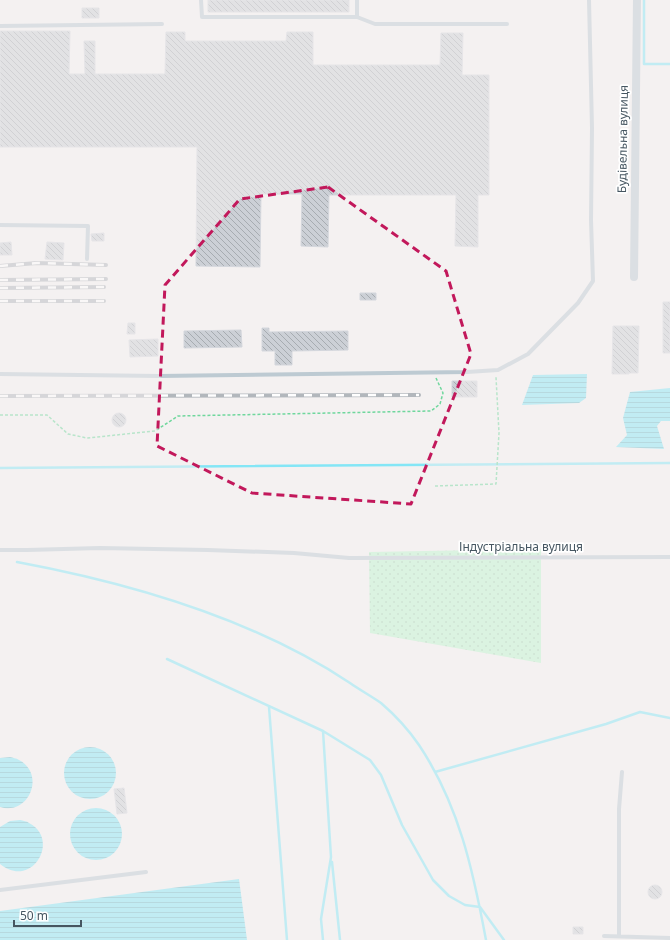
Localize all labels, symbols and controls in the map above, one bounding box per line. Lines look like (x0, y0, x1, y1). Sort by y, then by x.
street label: Будівельна вулиця (613, 85, 632, 193)
street label: Індустріальна вулиця (459, 538, 583, 555)
scale bar (14, 902, 81, 928)
text: 50 m (20, 907, 48, 924)

